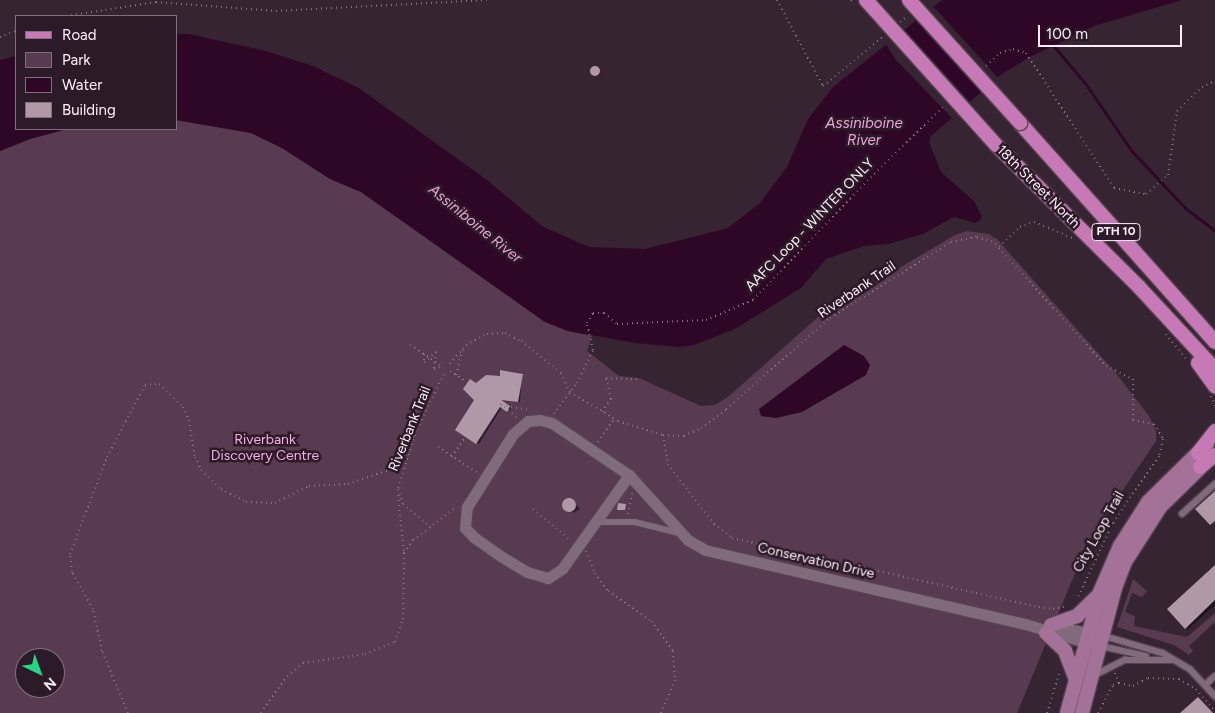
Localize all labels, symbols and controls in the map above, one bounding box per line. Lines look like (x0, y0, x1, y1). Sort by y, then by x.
legend (15, 15, 178, 130)
scale bar (1040, 15, 1184, 47)
text: 100 m (1046, 25, 1088, 43)
text: Road (62, 26, 97, 44)
text: Park (62, 51, 91, 69)
text: Water (62, 76, 102, 94)
text: Building (62, 101, 116, 119)
water label: Assiniboine River (825, 114, 903, 149)
street label: 18th Street North (993, 142, 1083, 232)
street label: AAFC Loop - WINTER ONLY (742, 155, 878, 295)
water label: Assiniboine River (425, 181, 525, 267)
road number: PTH 10 (1091, 222, 1141, 242)
street label: Riverbank Trail (815, 258, 899, 322)
street label: Riverbank Trail (385, 384, 435, 474)
park label: Riverbank Discovery Centre (211, 432, 319, 464)
street label: City Loop Trail (1070, 489, 1128, 575)
street label: Conservation Drive (756, 539, 876, 583)
north arrow (15, 648, 65, 698)
text: N (40, 674, 59, 694)

